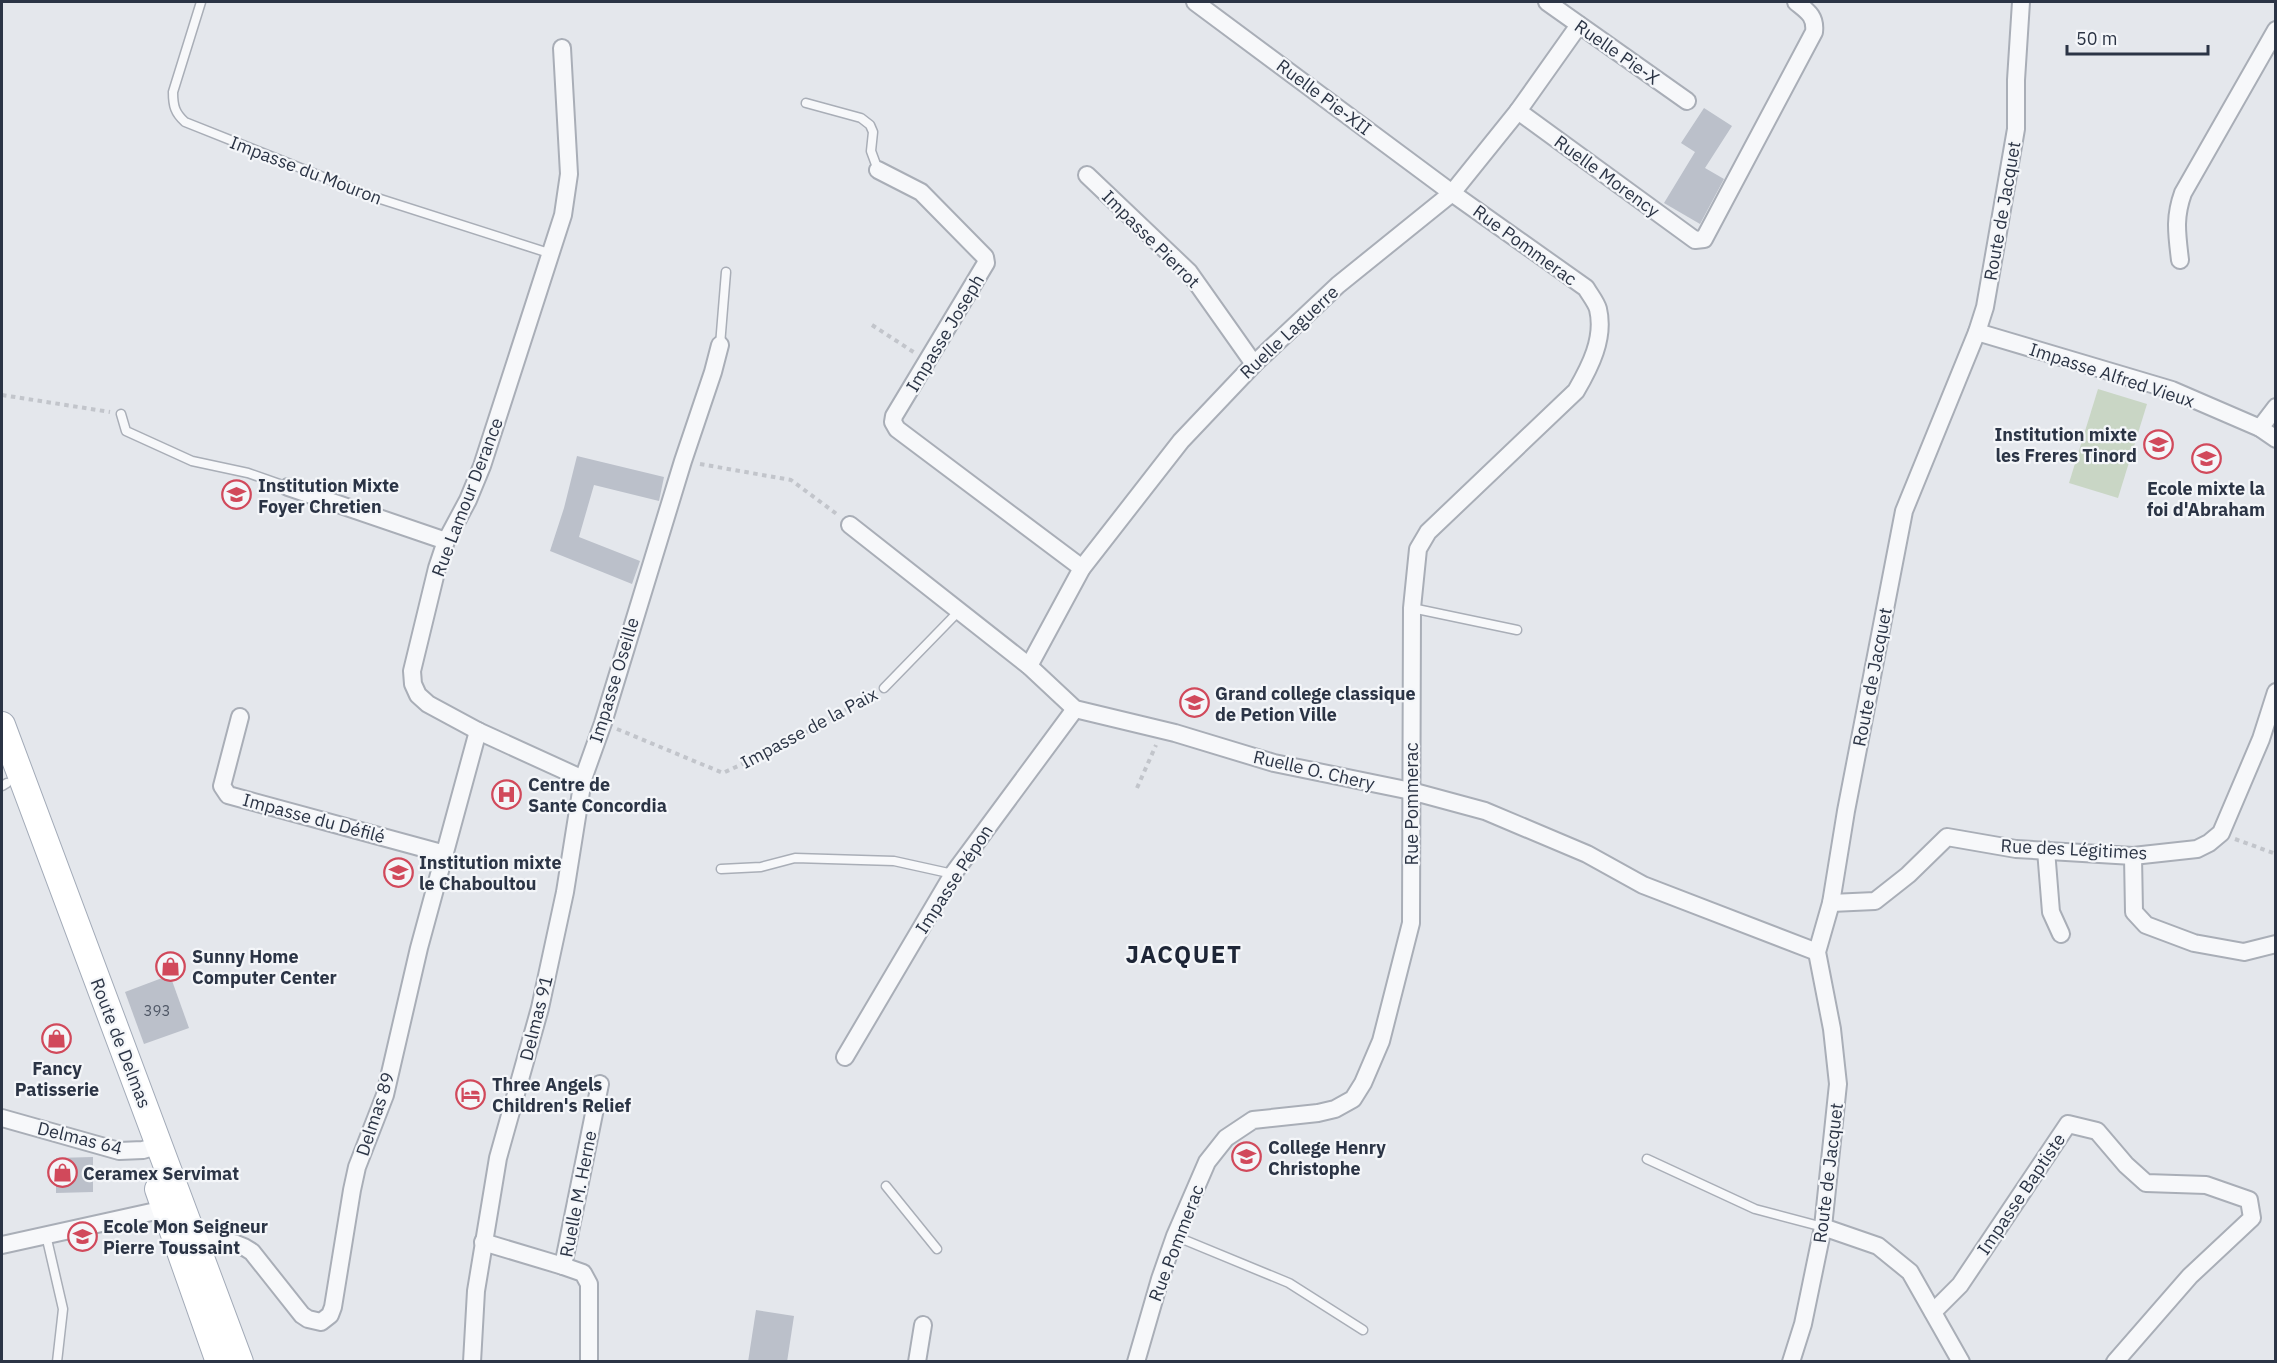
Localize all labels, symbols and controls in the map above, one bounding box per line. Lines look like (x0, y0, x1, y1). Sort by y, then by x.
street label: Ruelle Pie-X (1570, 14, 1664, 90)
scale bar (2067, 18, 2208, 56)
text: 50 m (2076, 27, 2118, 50)
street label: Ruelle Pie-XII (1272, 54, 1376, 140)
street label: Impasse du Mouron (227, 130, 385, 210)
street label: Ruelle Morency (1550, 130, 1664, 222)
street label: Route de Jacquet (1978, 140, 2026, 282)
street label: Impasse Pierrot (1097, 185, 1205, 293)
street label: Rue Pommerac (1468, 200, 1582, 290)
street label: Impasse Joseph (901, 270, 989, 396)
street label: Ruelle Laguerre (1235, 280, 1343, 384)
street label: Impasse Alfred Vieux (2026, 337, 2198, 413)
street label: Rue Lamour Derance (426, 414, 508, 580)
place label: Institution mixte les Freres Tinord (1994, 423, 2137, 467)
school or university icon: Institution mixte les Freres Tinord (2142, 428, 2174, 460)
school or university icon: Ecole mixte la foi d'Abraham (2190, 443, 2222, 475)
place label: Institution Mixte Foyer Chretien (258, 474, 399, 518)
place label: Ecole mixte la foi d'Abraham (2147, 477, 2265, 521)
school or university icon: Institution Mixte Foyer Chretien (221, 479, 253, 511)
street label: Route de Jacquet (1847, 606, 1897, 748)
street label: Impasse Oseille (584, 614, 644, 746)
street label: Impasse de la Paix (737, 682, 881, 774)
place label: Grand college classique de Petion Ville (1215, 682, 1416, 726)
school or university icon: Grand college classique de Petion Ville (1178, 687, 1210, 719)
street label: Rue Pommerac (1400, 742, 1423, 866)
street label: Ruelle O. Chery (1251, 745, 1377, 795)
place label: Centre de Sante Concordia (528, 773, 667, 817)
hospital icon: Centre de Sante Concordia (491, 778, 523, 810)
street label: Impasse du Défilé (240, 788, 388, 848)
street label: Impasse Pépon (910, 820, 998, 938)
street label: Rue des Légitimes (2000, 834, 2148, 864)
place label: Institution mixte le Chaboultou (419, 851, 562, 895)
school or university icon: Institution mixte le Chaboultou (382, 856, 414, 888)
district label: JACQUET (1126, 938, 1242, 970)
place label: Sunny Home Computer Center (192, 945, 337, 989)
shop icon: Sunny Home Computer Center (155, 950, 187, 982)
street label: Delmas 91 (514, 973, 558, 1063)
street label: Route de Delmas (86, 975, 156, 1111)
house number: 393 (143, 1001, 171, 1020)
shop icon: Fancy Patisserie (41, 1023, 73, 1055)
place label: Fancy Patisserie (15, 1057, 99, 1101)
street label: Delmas 89 (351, 1069, 399, 1159)
place label: Three Angels Children's Relief (492, 1073, 632, 1117)
hotel icon: Three Angels Children's Relief (455, 1078, 487, 1110)
street label: Route de Jacquet (1808, 1102, 1848, 1244)
street label: Delmas 64 (35, 1116, 125, 1160)
street label: Ruelle M. Herne (554, 1129, 602, 1259)
street label: Impasse Baptiste (1972, 1129, 2070, 1259)
place label: College Henry Christophe (1268, 1136, 1386, 1180)
school or university icon: College Henry Christophe (1231, 1141, 1263, 1173)
shop icon: Ceramex Servimat (46, 1157, 78, 1189)
place label: Ceramex Servimat (83, 1162, 239, 1185)
street label: Rue Pommerac (1143, 1181, 1209, 1305)
place label: Ecole Mon Seigneur Pierre Toussaint (103, 1215, 268, 1259)
school or university icon: Ecole Mon Seigneur Pierre Toussaint (66, 1220, 98, 1252)

